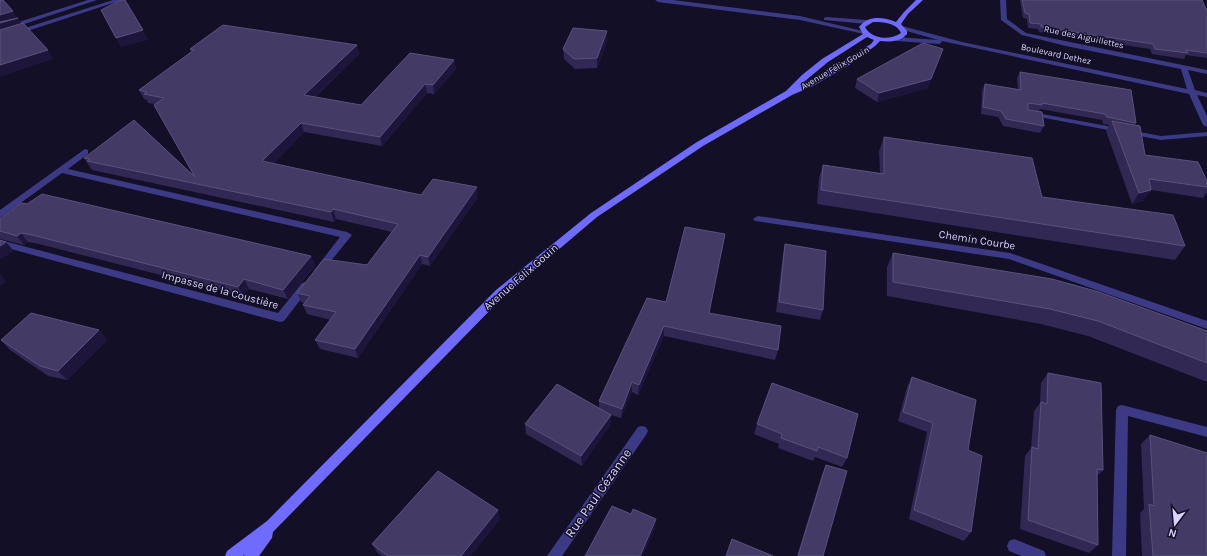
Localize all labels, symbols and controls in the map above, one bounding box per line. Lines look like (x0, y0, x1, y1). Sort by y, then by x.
street label: Rue des Aiguillettes (1043, 24, 1125, 50)
street label: Boulevard Dethez (1020, 42, 1092, 66)
street label: Avenue Félix Gouin (799, 44, 871, 92)
street label: Chemin Courbe (938, 228, 1017, 253)
street label: Avenue Félix Gouin (481, 241, 561, 313)
street label: Impasse de la Coustière (160, 268, 280, 312)
street label: Rue Paul Cézanne (562, 445, 634, 540)
north arrow (1155, 504, 1195, 544)
text: N (1167, 526, 1178, 540)

